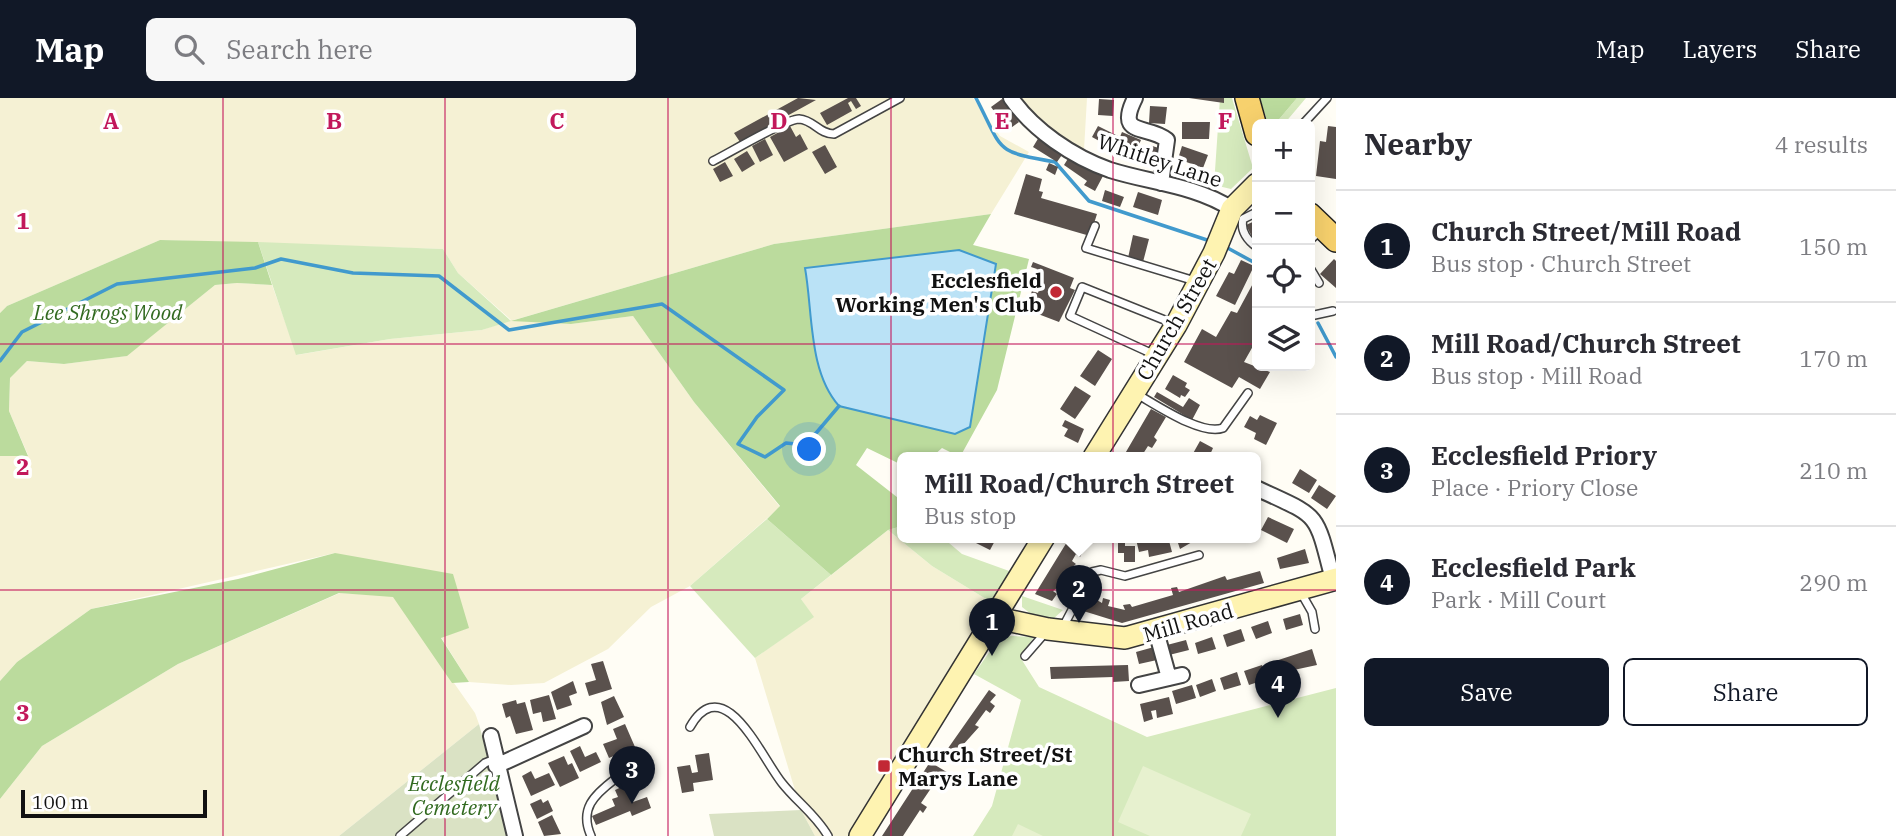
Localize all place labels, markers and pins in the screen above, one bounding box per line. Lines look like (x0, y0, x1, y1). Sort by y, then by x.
place label: Ecclesfield Working Men's Club (835, 266, 1042, 318)
marker: Ecclesfield Working Men's Club (1048, 284, 1064, 300)
pin: 2 (1056, 565, 1102, 623)
pin: 1 (969, 598, 1015, 656)
pin: 4 (1255, 660, 1301, 718)
place label: Church Street/St Marys Lane (898, 740, 1073, 792)
pin: 3 (609, 746, 655, 804)
marker: Church Street/St Marys Lane (876, 758, 892, 774)

